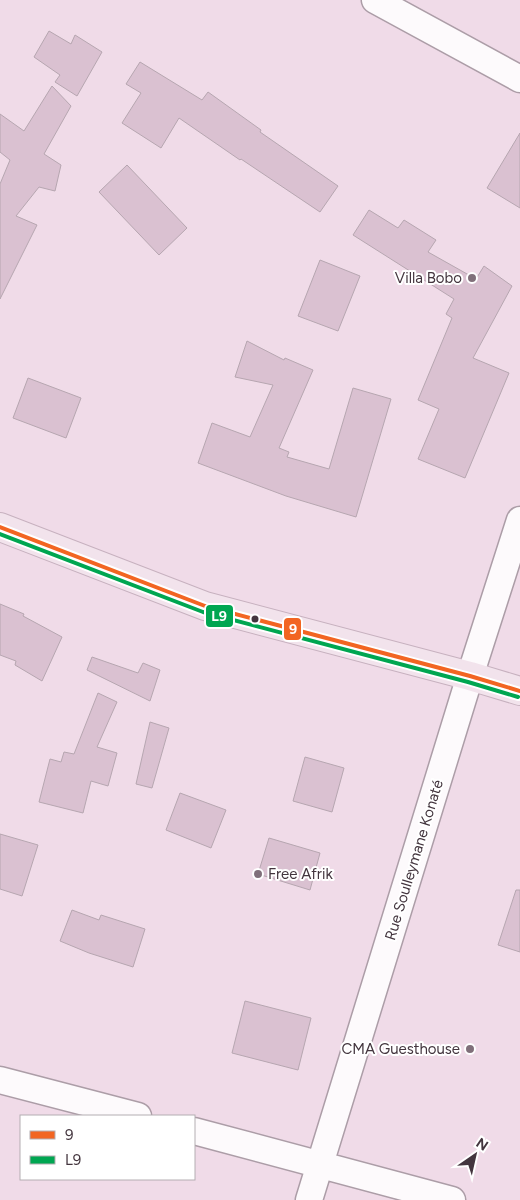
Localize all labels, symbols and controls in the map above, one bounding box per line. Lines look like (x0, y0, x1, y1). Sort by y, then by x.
place label: Villa Bobo (395, 269, 462, 287)
marker: Villa Bobo (466, 272, 478, 284)
line badge: L9 (205, 604, 234, 628)
text: L9 (211, 608, 227, 625)
unlabelled marker (250, 614, 260, 624)
line badge: 9 (283, 617, 302, 641)
text: 9 (289, 621, 297, 638)
street label: Rue Soulleymane Konaté (381, 778, 447, 942)
place label: Free Afrik (268, 865, 333, 883)
marker: Free Afrik (252, 868, 264, 880)
place label: CMA Guesthouse (341, 1040, 460, 1058)
marker: CMA Guesthouse (464, 1043, 476, 1055)
legend (20, 1115, 195, 1180)
text: 9 (65, 1126, 74, 1144)
north arrow (450, 1130, 500, 1180)
text: N (473, 1135, 491, 1155)
text: L9 (65, 1151, 81, 1169)

